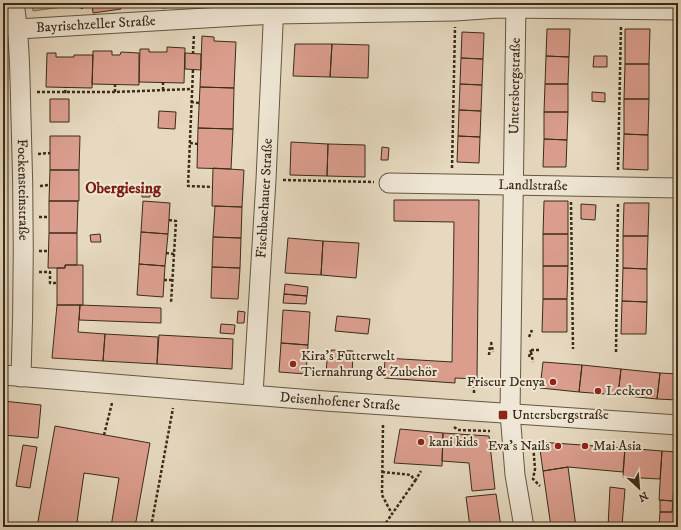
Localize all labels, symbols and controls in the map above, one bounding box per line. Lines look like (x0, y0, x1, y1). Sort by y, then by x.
street label: Bayrischzeller Straße (36, 12, 156, 37)
street label: Untersbergstraße (505, 37, 525, 135)
street label: Fischbachauer Straße (252, 138, 277, 259)
street label: Fockensteinstraße (13, 139, 32, 241)
street label: Landlstraße (498, 176, 568, 195)
district label: Obergiesing (85, 178, 162, 198)
place label: Kira's Futterwelt Tiernahrung & Zubehör (301, 347, 438, 381)
marker: Kira's Futterwelt Tiernahrung & Zubehör (288, 359, 298, 369)
place label: Friseur Denya (467, 373, 545, 391)
marker: Friseur Denya (548, 377, 558, 387)
place label: Leckero (606, 382, 653, 400)
marker: Leckero (593, 386, 603, 396)
street label: Deisenhofener Straße (279, 388, 401, 415)
place label: Untersbergstraße (512, 406, 609, 424)
marker: Untersbergstraße (497, 409, 509, 421)
place label: kani kids (429, 433, 478, 451)
marker: kani kids (416, 437, 426, 447)
place label: Eva's Nails (488, 437, 550, 455)
place label: Mai Asia (593, 437, 642, 455)
marker: Eva's Nails (553, 441, 563, 451)
marker: Mai Asia (580, 441, 590, 451)
north arrow (619, 468, 659, 508)
text: N (636, 488, 650, 504)

